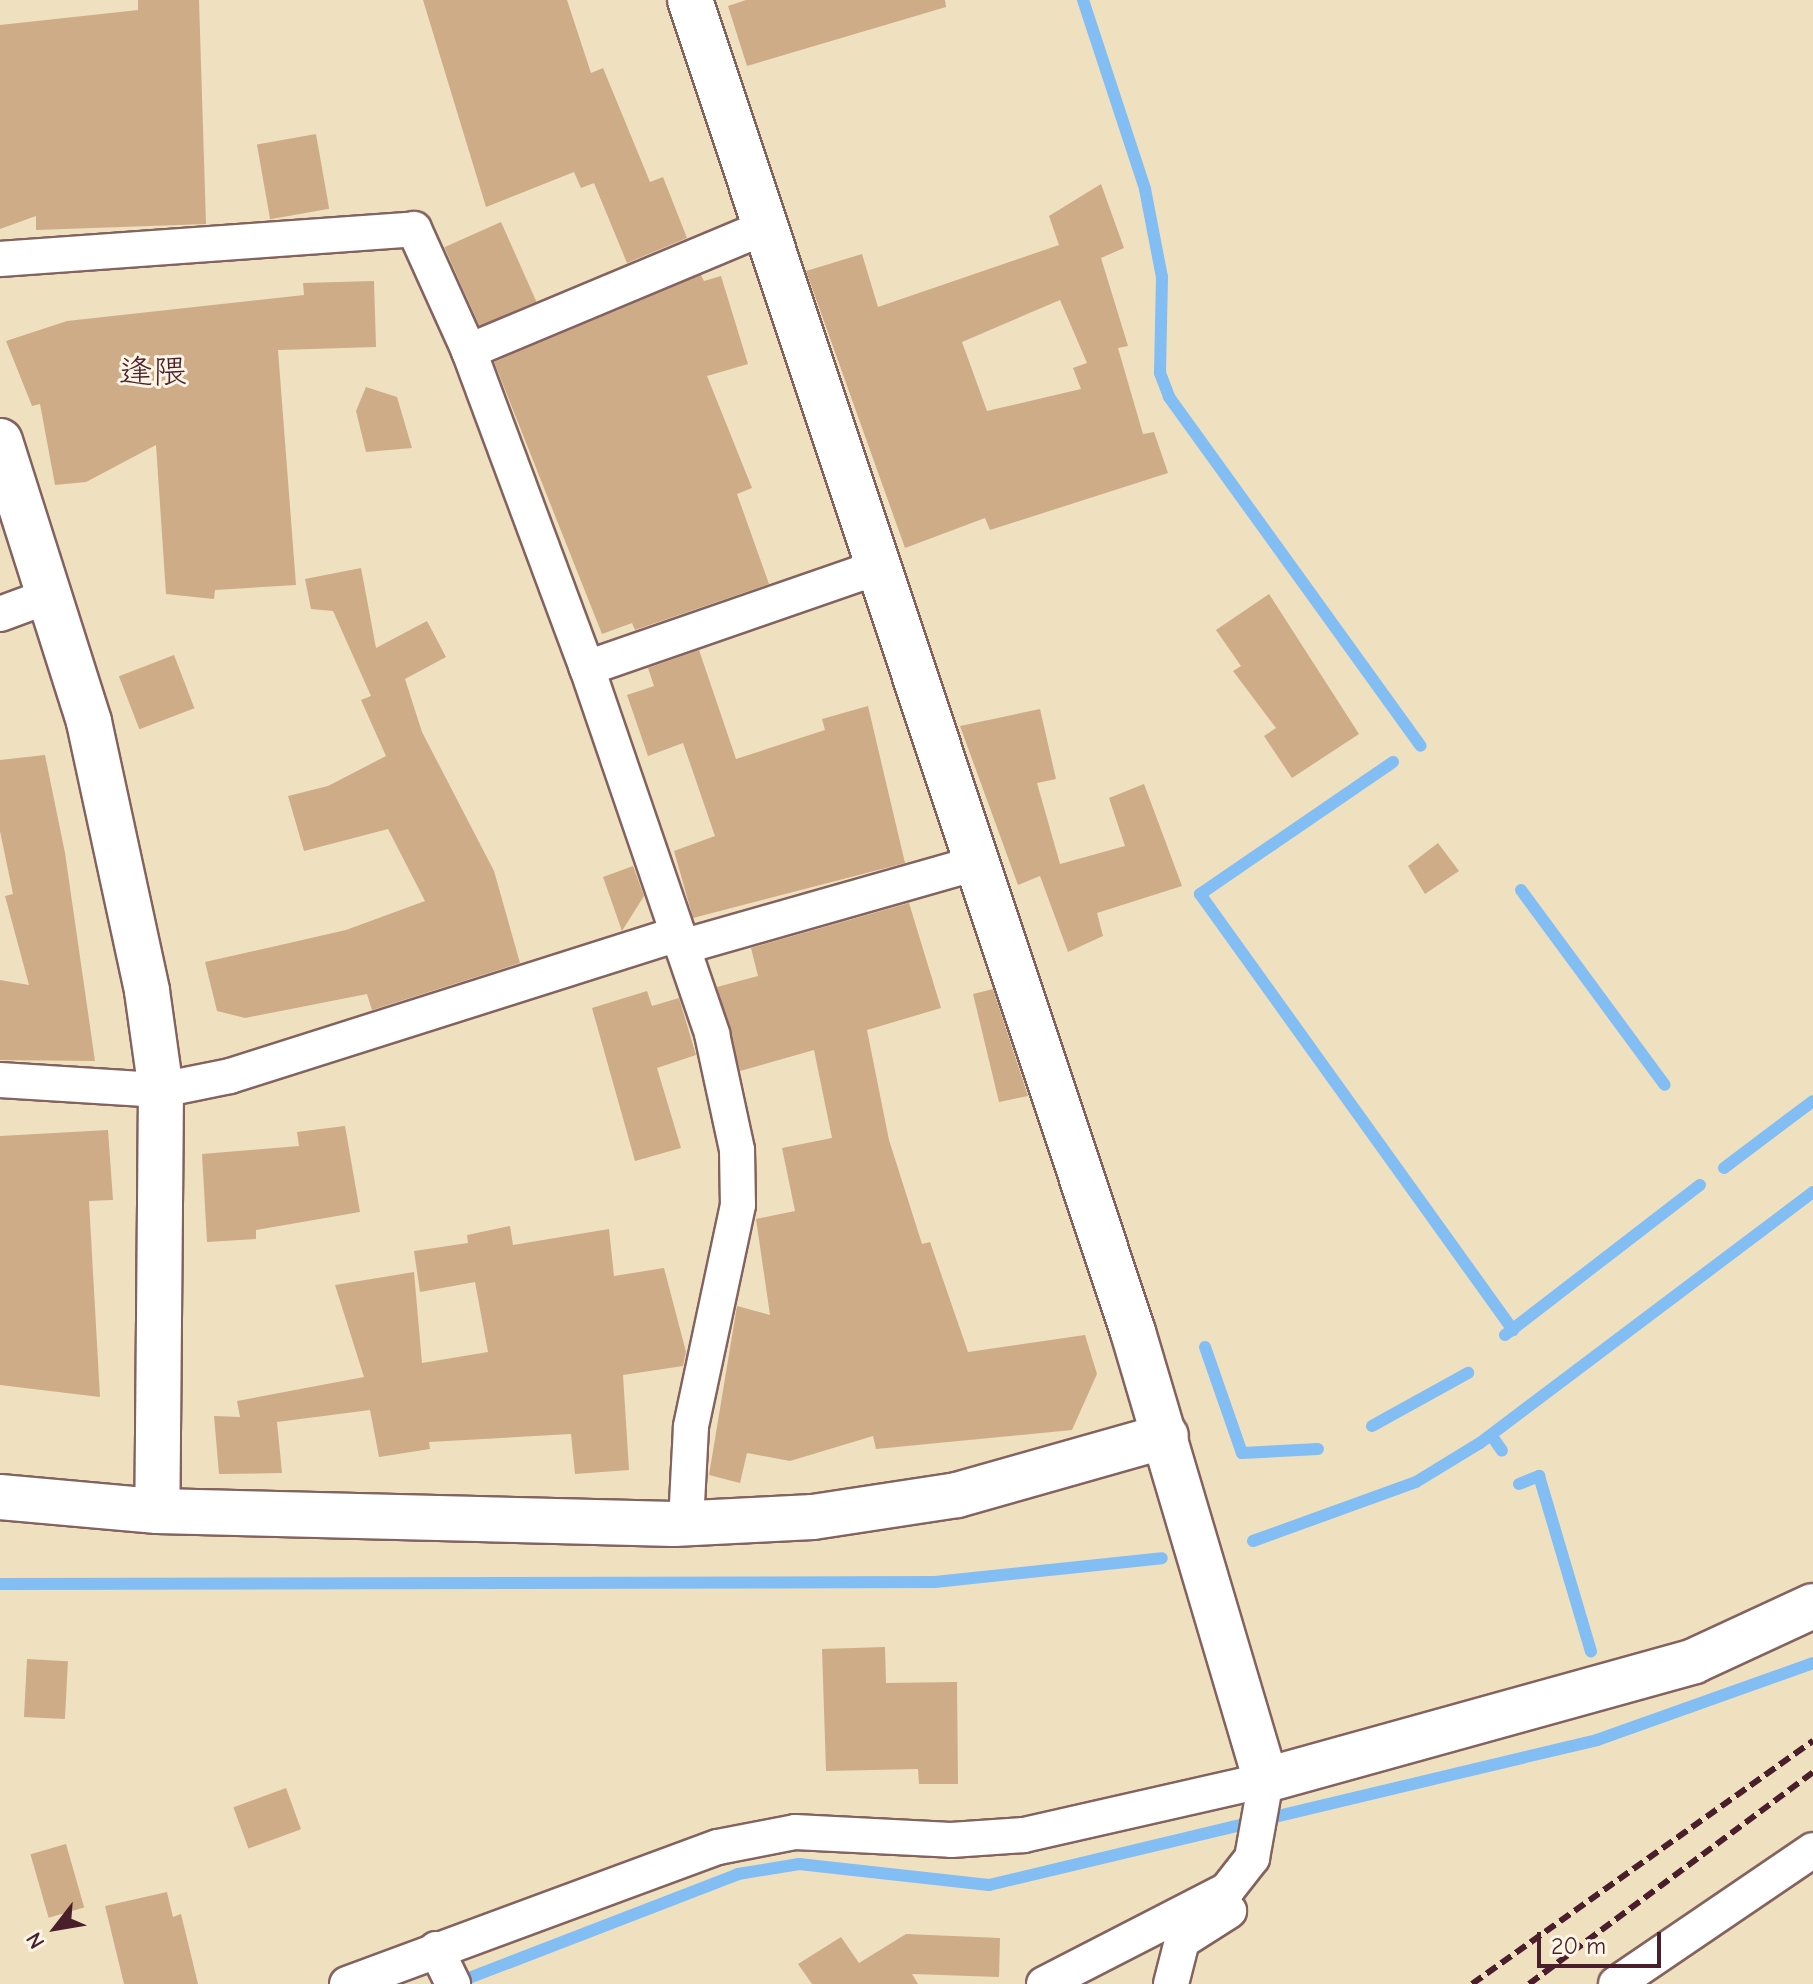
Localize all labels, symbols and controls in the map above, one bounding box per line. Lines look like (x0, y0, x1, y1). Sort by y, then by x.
district label: 逢隈 (119, 353, 187, 393)
north arrow (16, 1888, 96, 1968)
scale bar (1541, 1916, 1665, 1966)
text: N (21, 1928, 50, 1953)
text: 20 m (1551, 1932, 1606, 1960)

